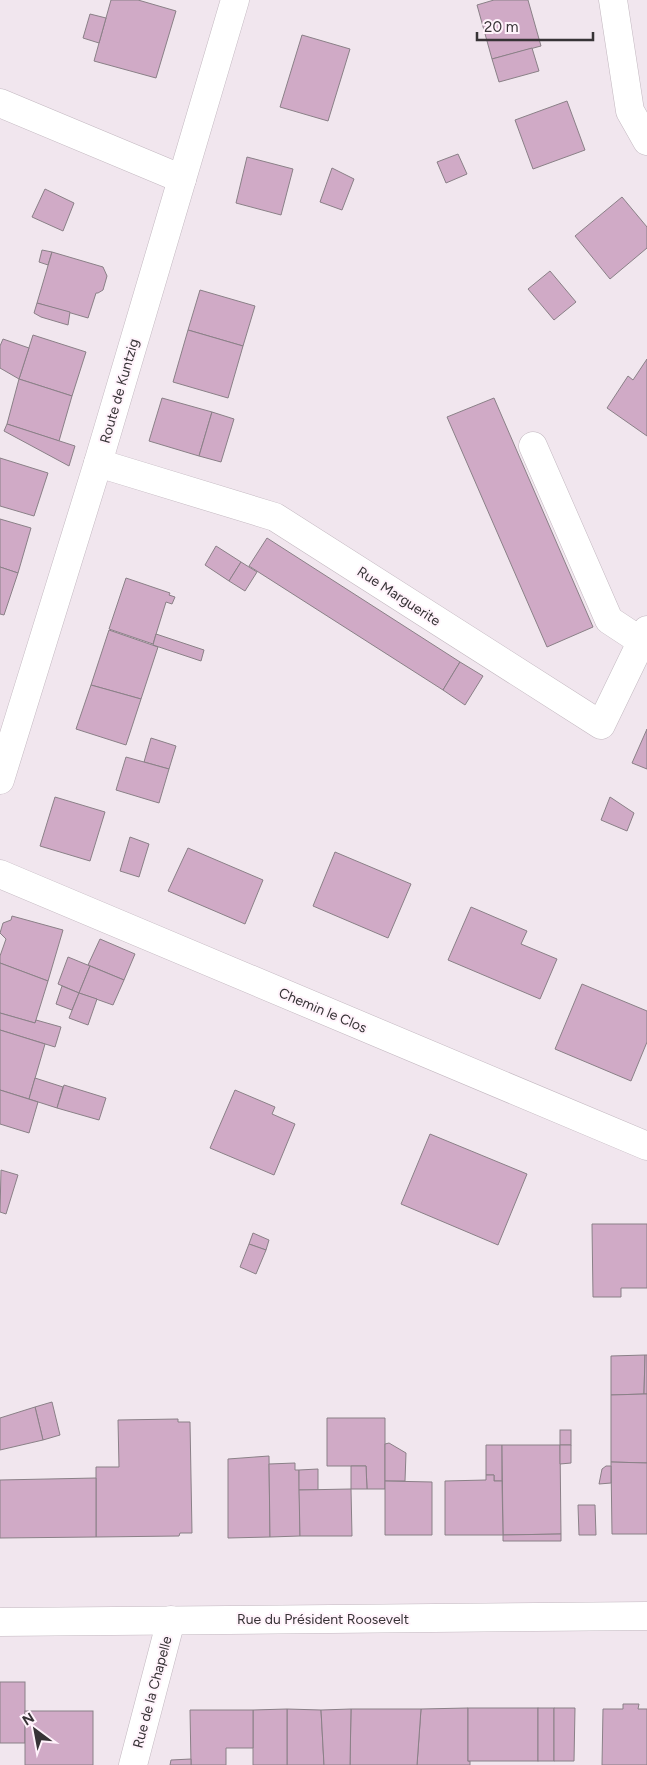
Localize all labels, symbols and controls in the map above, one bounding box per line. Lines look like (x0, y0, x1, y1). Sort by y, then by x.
scale bar (477, 10, 593, 42)
text: 20 m (484, 18, 518, 36)
street label: Route de Kuntzig (96, 337, 143, 445)
street label: Rue Marguerite (354, 563, 444, 630)
street label: Chemin le Clos (276, 984, 369, 1037)
street label: Rue du Président Roosevelt (237, 1611, 409, 1628)
street label: Rue de la Chapelle (129, 1634, 176, 1750)
north arrow (10, 1705, 60, 1755)
text: N (19, 1709, 37, 1729)

